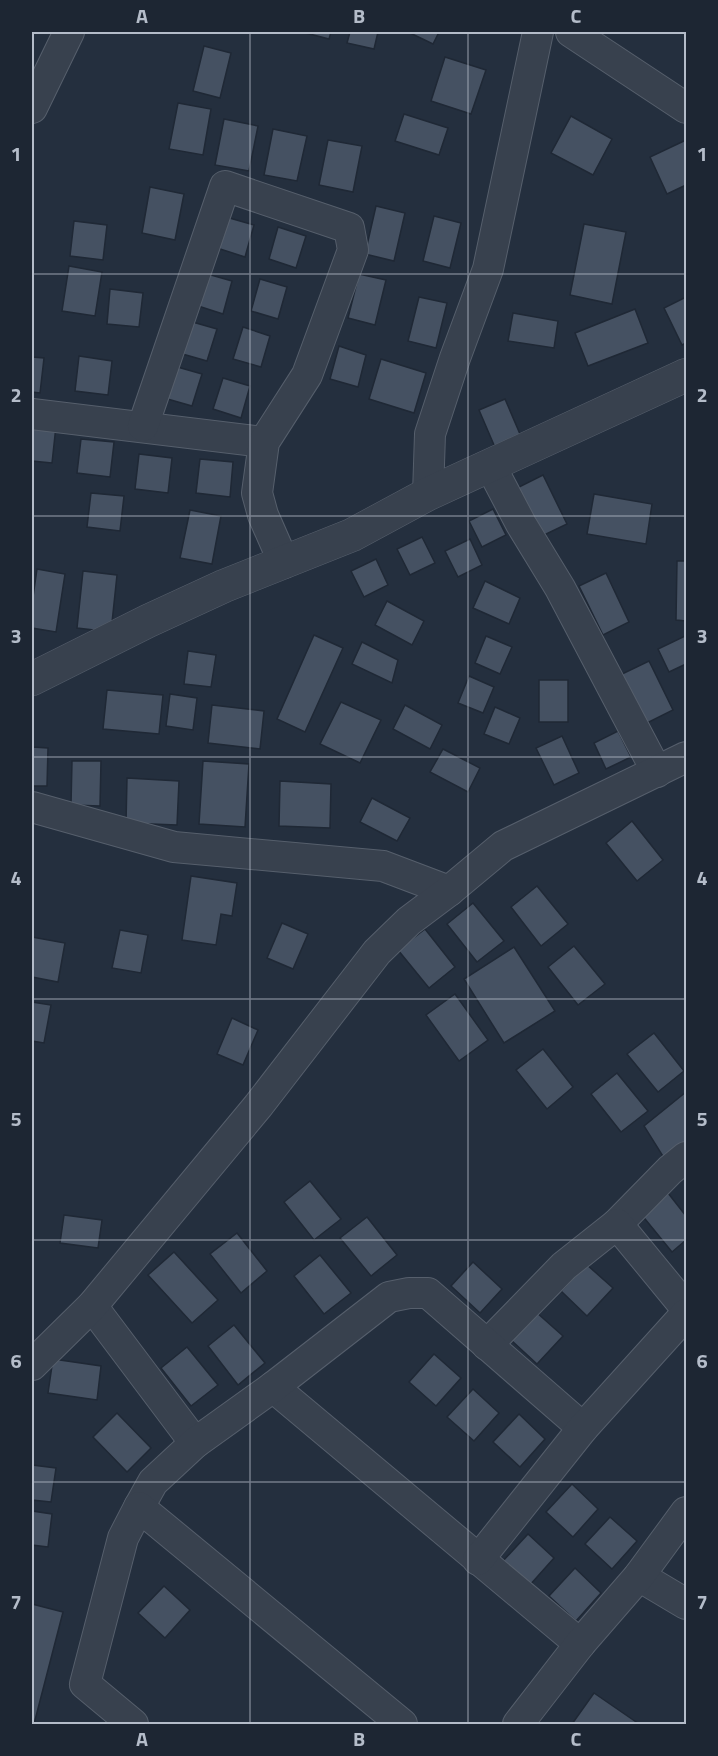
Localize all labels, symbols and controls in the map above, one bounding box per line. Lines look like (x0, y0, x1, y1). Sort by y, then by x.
text: A (136, 0, 148, 31)
text: B (353, 0, 365, 31)
text: C (571, 0, 582, 31)
text: 1 (10, 138, 22, 169)
text: 1 (696, 138, 708, 169)
text: 2 (10, 379, 22, 410)
text: 2 (696, 379, 708, 410)
text: 3 (10, 620, 22, 651)
text: 3 (696, 620, 708, 651)
text: 4 (10, 862, 22, 893)
text: 4 (696, 862, 708, 893)
text: 5 (10, 1103, 22, 1134)
text: 5 (696, 1103, 708, 1134)
text: 6 (10, 1345, 22, 1376)
text: 6 (696, 1345, 708, 1376)
text: 7 (10, 1586, 22, 1617)
text: 7 (696, 1586, 708, 1617)
text: A (136, 1723, 148, 1754)
text: B (353, 1723, 365, 1754)
text: C (571, 1723, 582, 1754)

